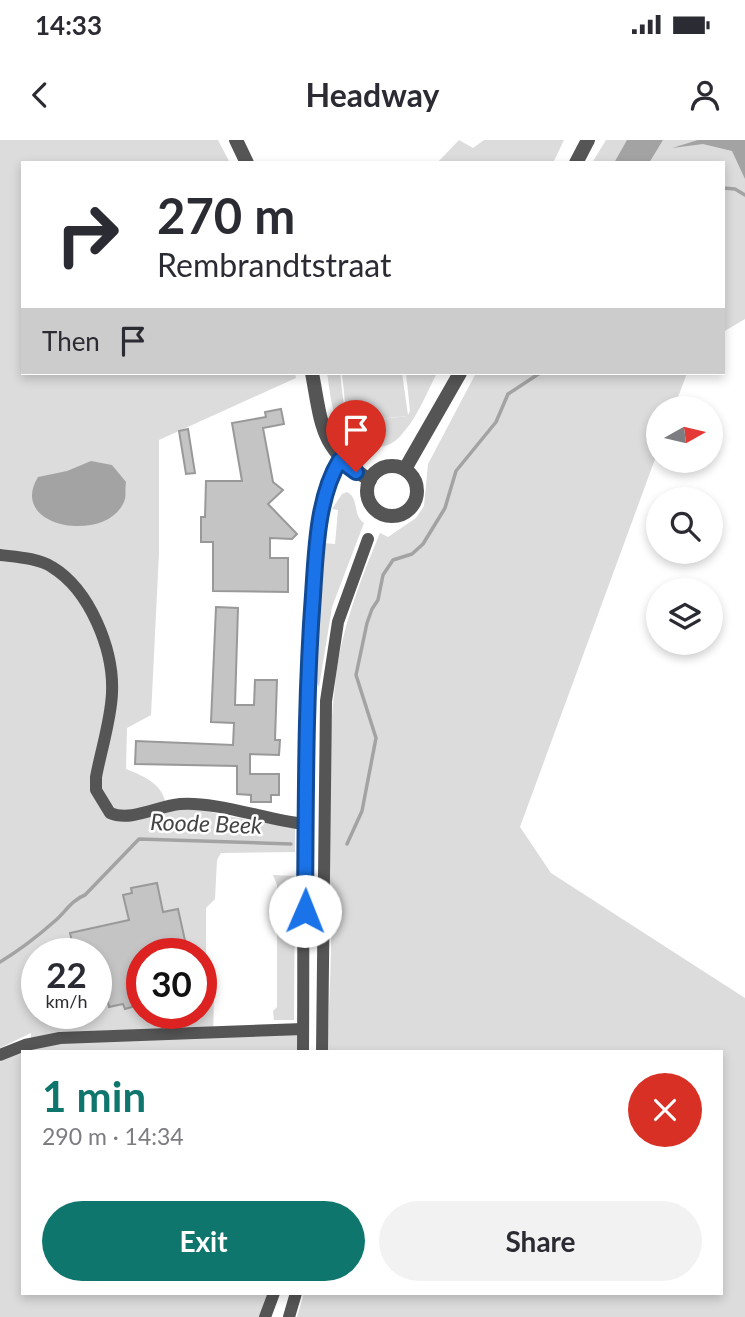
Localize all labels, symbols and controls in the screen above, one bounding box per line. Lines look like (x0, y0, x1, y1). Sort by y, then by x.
text: 14:33 (35, 9, 102, 41)
text: Headway (306, 75, 439, 114)
icon: back (21, 76, 59, 114)
icon: person (686, 76, 724, 114)
text: 270 m (157, 186, 295, 244)
icon: right (42, 189, 133, 280)
text: Rembrandtstraat (157, 245, 391, 284)
icon: arrive (114, 322, 152, 360)
text: Then (42, 325, 100, 357)
north arrow (646, 396, 723, 472)
map controls (646, 396, 723, 655)
pin (326, 400, 386, 472)
icon: arrive (337, 411, 375, 449)
button: search (646, 487, 723, 564)
button: layers (646, 578, 723, 655)
water label: Roode Beek (150, 807, 263, 839)
position arrow (268, 874, 342, 948)
speed limit sign: 30 (126, 938, 217, 1029)
text: 22 (46, 953, 87, 995)
text: km/h (45, 990, 88, 1012)
text: 1 min (42, 1071, 146, 1121)
button: close (628, 1073, 702, 1147)
text: 290 m · 14:34 (42, 1122, 184, 1150)
button: Exit (42, 1201, 365, 1281)
button: Share (379, 1201, 702, 1281)

